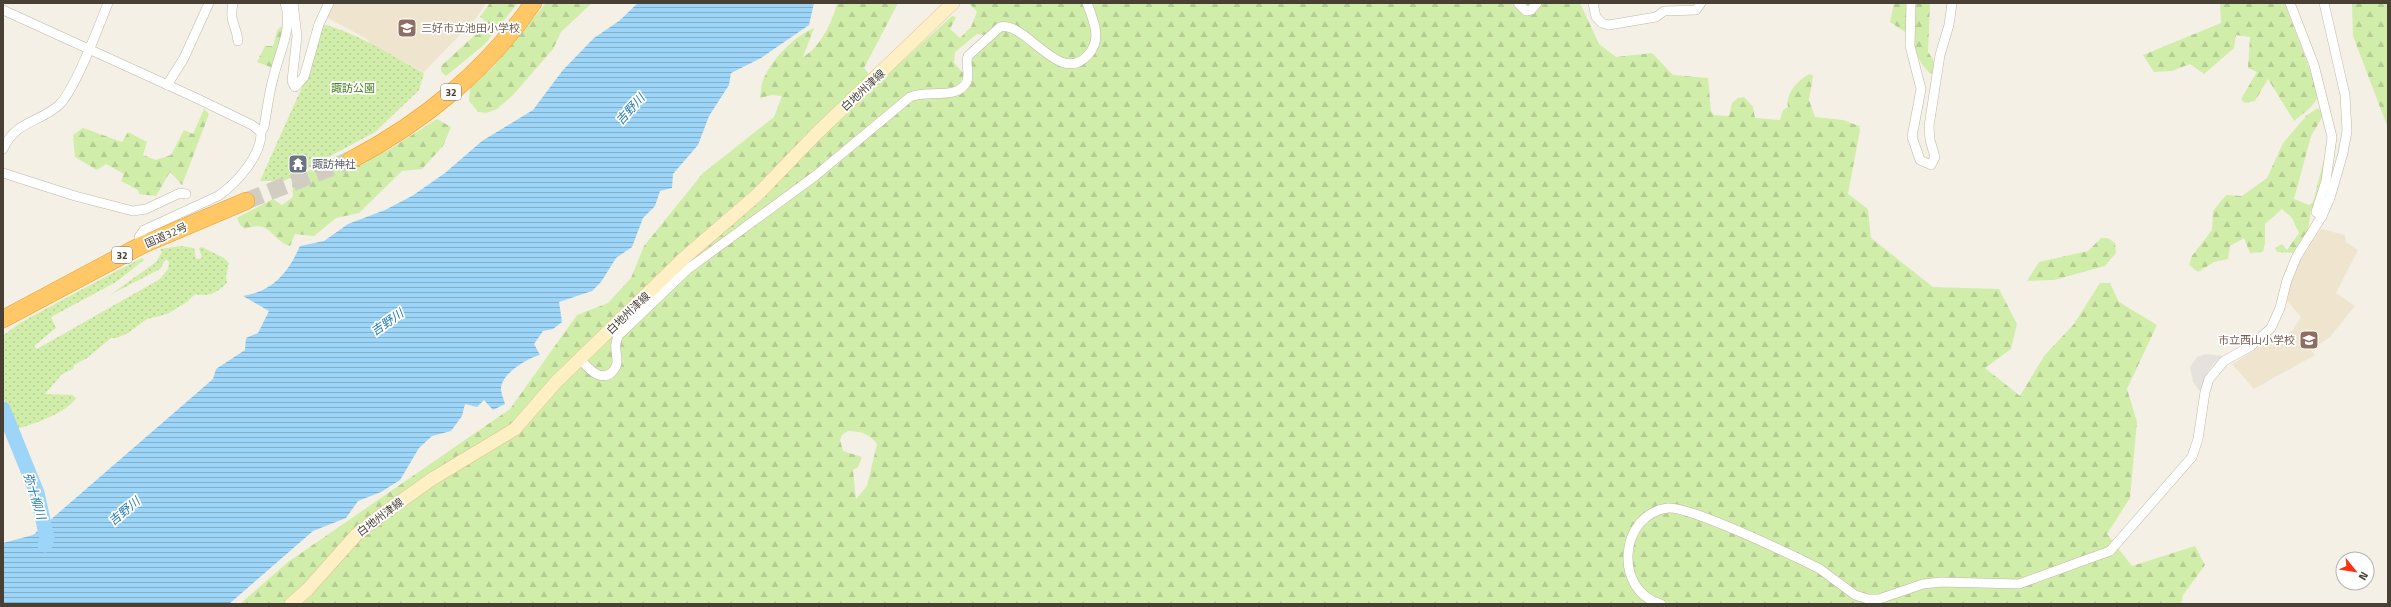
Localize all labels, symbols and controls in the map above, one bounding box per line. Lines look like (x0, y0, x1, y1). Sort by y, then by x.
school or university icon: 三好市立池田小学校 (396, 17, 418, 39)
place label: 三好市立池田小学校 (421, 20, 520, 36)
street label: 白地州津線 (837, 65, 889, 115)
park label: 諏訪公園 (331, 80, 375, 96)
road number: 32 (441, 84, 461, 100)
water label: 吉野川 (611, 88, 650, 129)
temple icon: 諏訪神社 (287, 153, 309, 175)
place label: 諏訪神社 (312, 156, 356, 172)
street label: 国道32号 (142, 218, 190, 252)
road number: 32 (112, 247, 132, 263)
street label: 白地州津線 (603, 288, 653, 338)
water label: 吉野川 (367, 303, 409, 340)
school or university icon: 市立西山小学校 (2298, 329, 2320, 351)
place label: 市立西山小学校 (2218, 332, 2295, 348)
water label: 弥十柳川 (19, 470, 52, 524)
water label: 吉野川 (104, 491, 145, 530)
street label: 白地州津線 (353, 494, 407, 540)
north arrow (2335, 551, 2375, 591)
text: N (2355, 569, 2372, 583)

